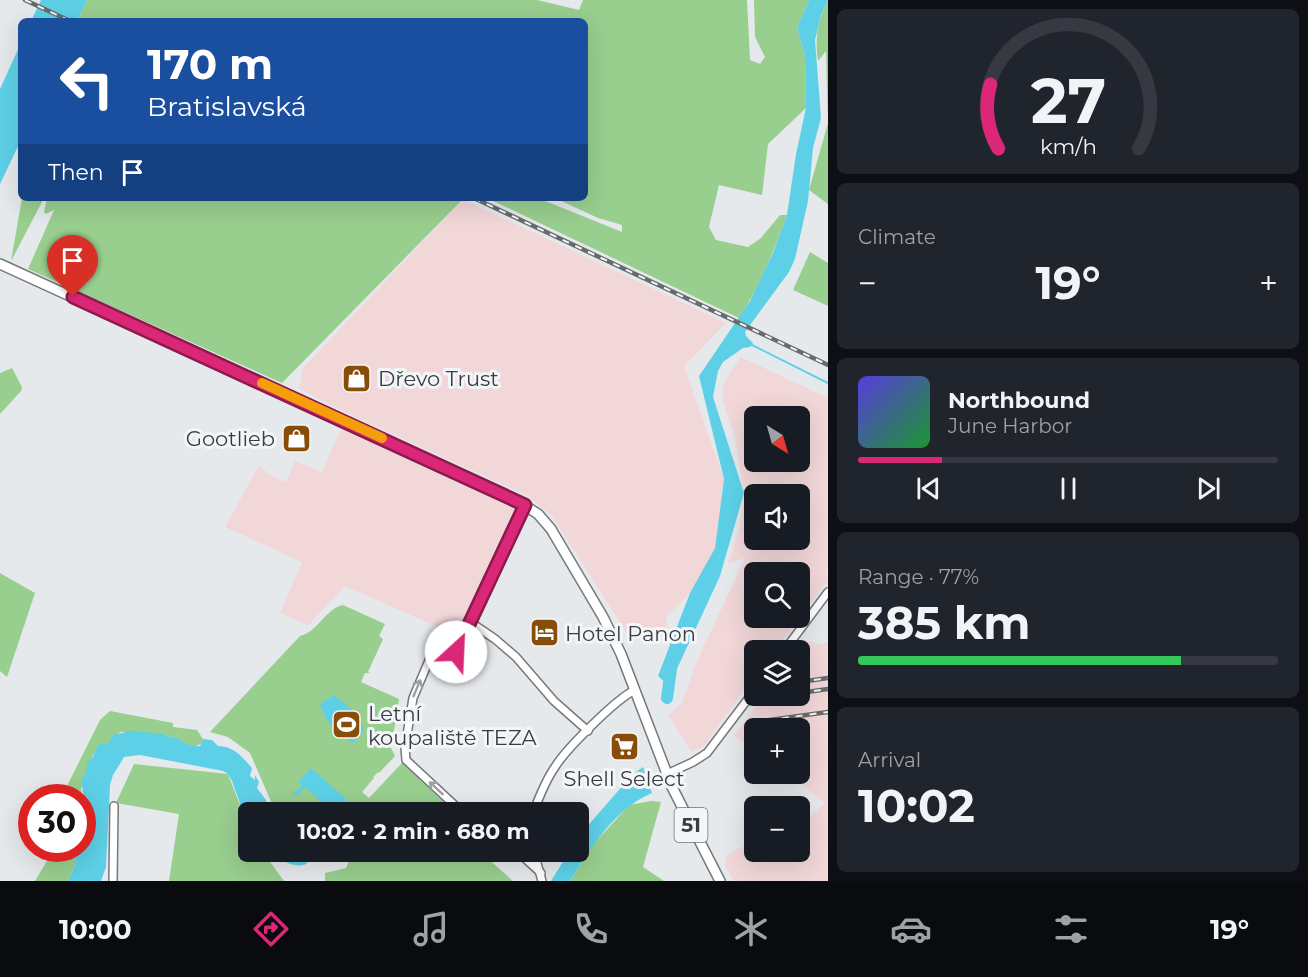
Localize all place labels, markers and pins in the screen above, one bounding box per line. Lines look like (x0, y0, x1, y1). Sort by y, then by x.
pin (47, 235, 98, 297)
shop icon: Dřevo Trust (341, 362, 373, 394)
place label: Dřevo Trust (378, 366, 499, 391)
shop icon: Gootlieb (280, 422, 312, 454)
place label: Gootlieb (186, 426, 275, 451)
hotel icon: Hotel Panon (528, 617, 560, 649)
place label: Hotel Panon (565, 621, 696, 646)
place label: Letní koupaliště TEZA (368, 701, 538, 750)
sports icon: Letní koupaliště TEZA (331, 709, 363, 741)
supermarket icon: Shell Select (608, 731, 640, 763)
place label: Shell Select (563, 766, 685, 791)

